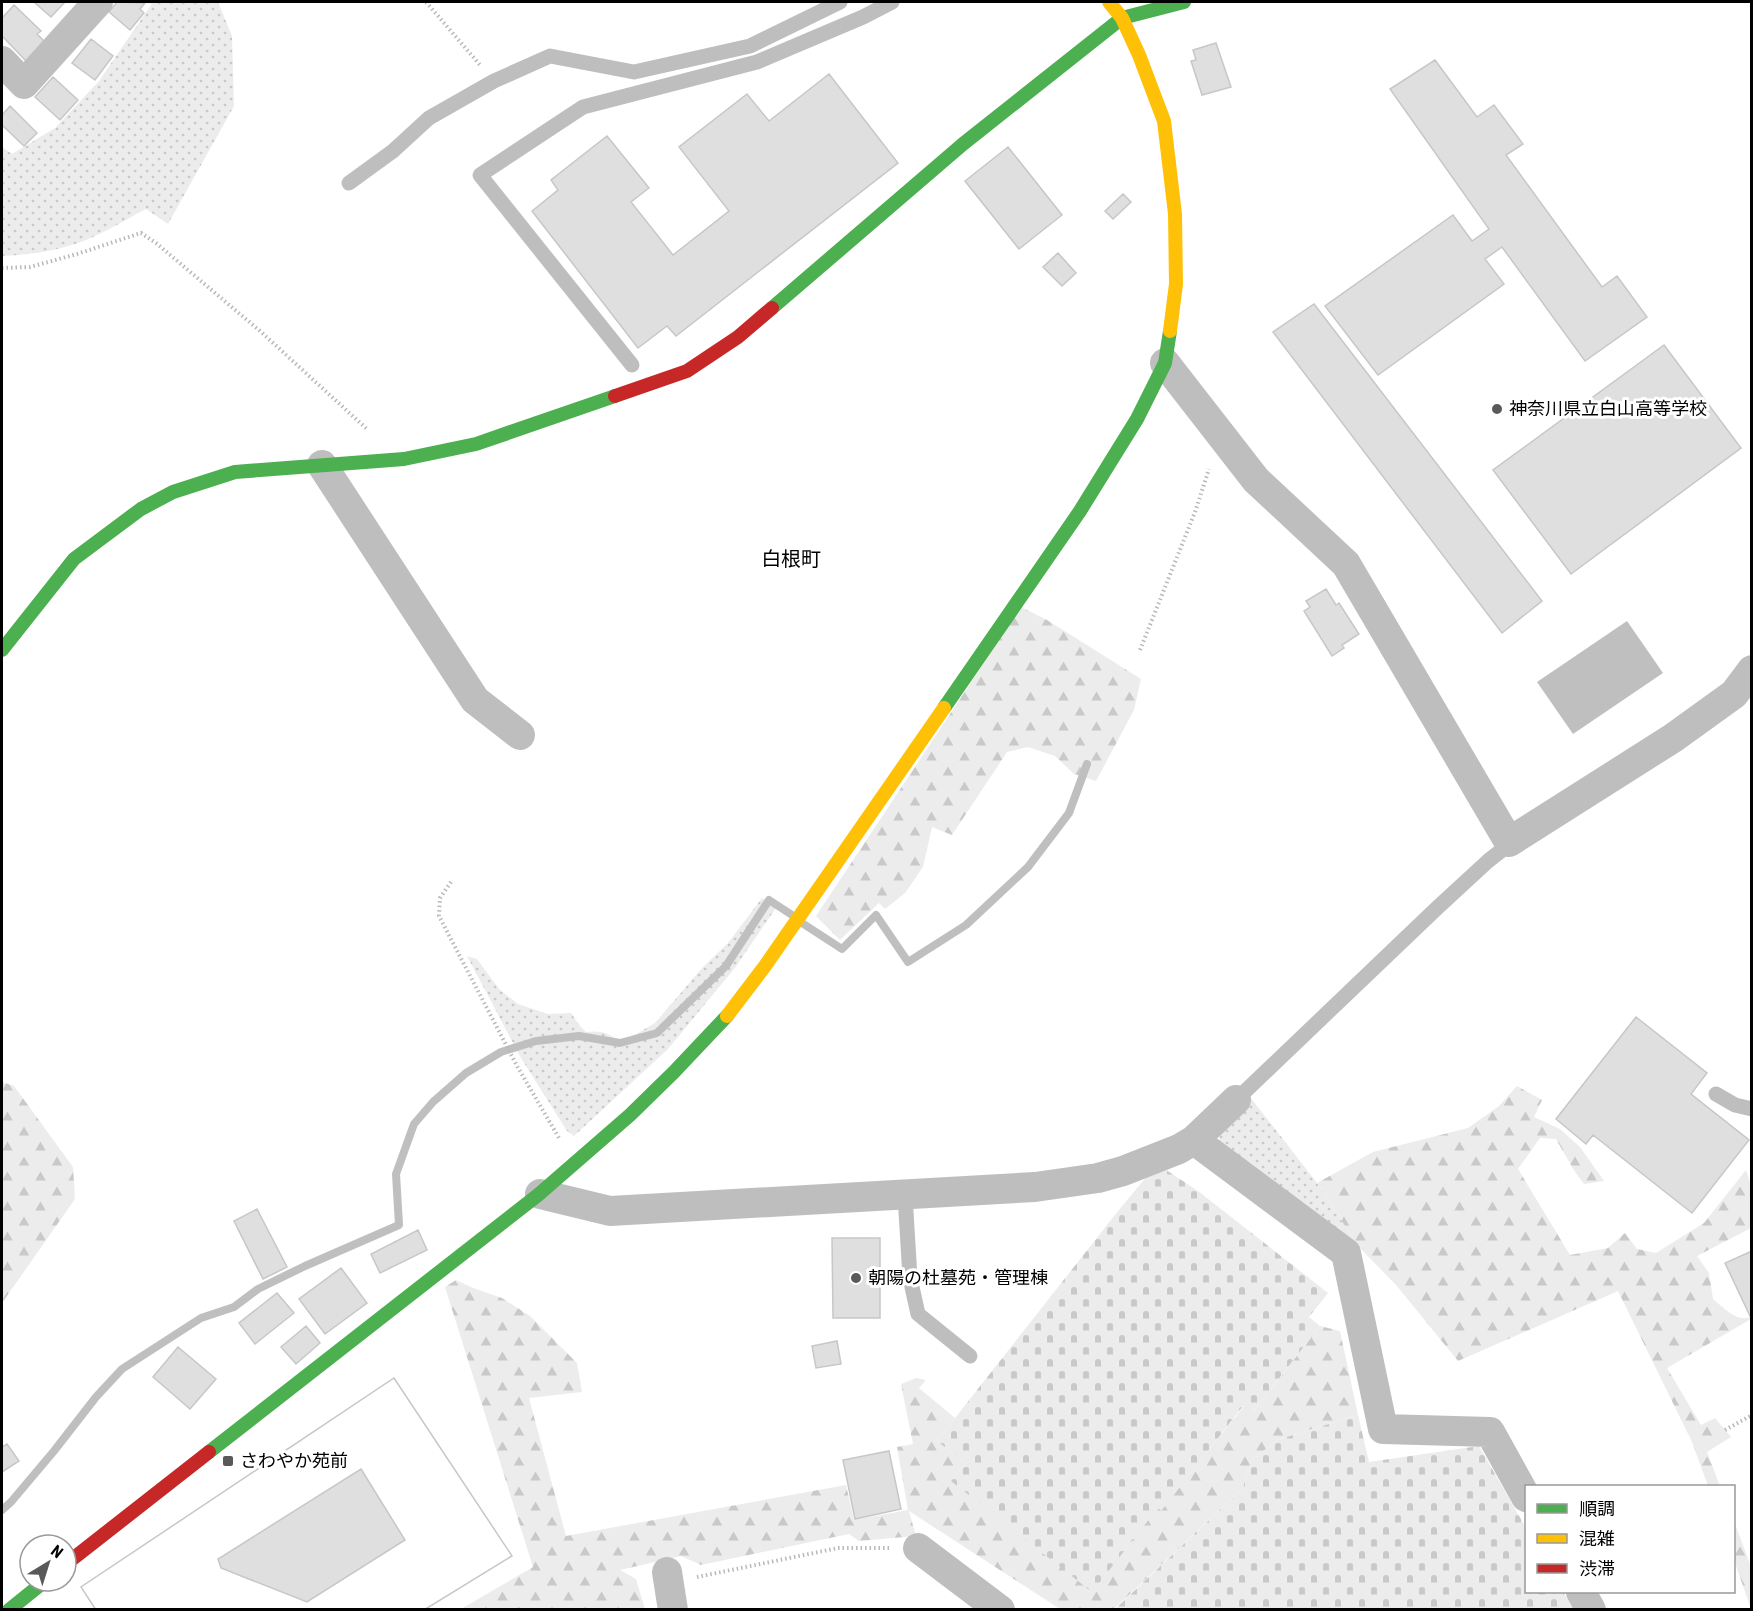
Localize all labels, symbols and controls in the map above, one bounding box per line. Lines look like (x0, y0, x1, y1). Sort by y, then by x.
place label: 神奈川県立白山高等学校 (1509, 398, 1707, 419)
marker: 神奈川県立白山高等学校 (1490, 402, 1504, 416)
district label: 白根町 (761, 547, 821, 571)
place label: 朝陽の杜墓苑・管理棟 (868, 1267, 1048, 1288)
marker: 朝陽の杜墓苑・管理棟 (849, 1271, 863, 1285)
place label: さわやか苑前 (240, 1450, 348, 1471)
marker: さわやか苑前 (221, 1454, 235, 1468)
legend (1525, 1485, 1735, 1593)
text: 順調 (1579, 1498, 1615, 1519)
text: 混雑 (1579, 1528, 1615, 1549)
north arrow (18, 1533, 78, 1593)
text: N (47, 1541, 67, 1562)
text: 渋滞 (1579, 1558, 1615, 1579)

